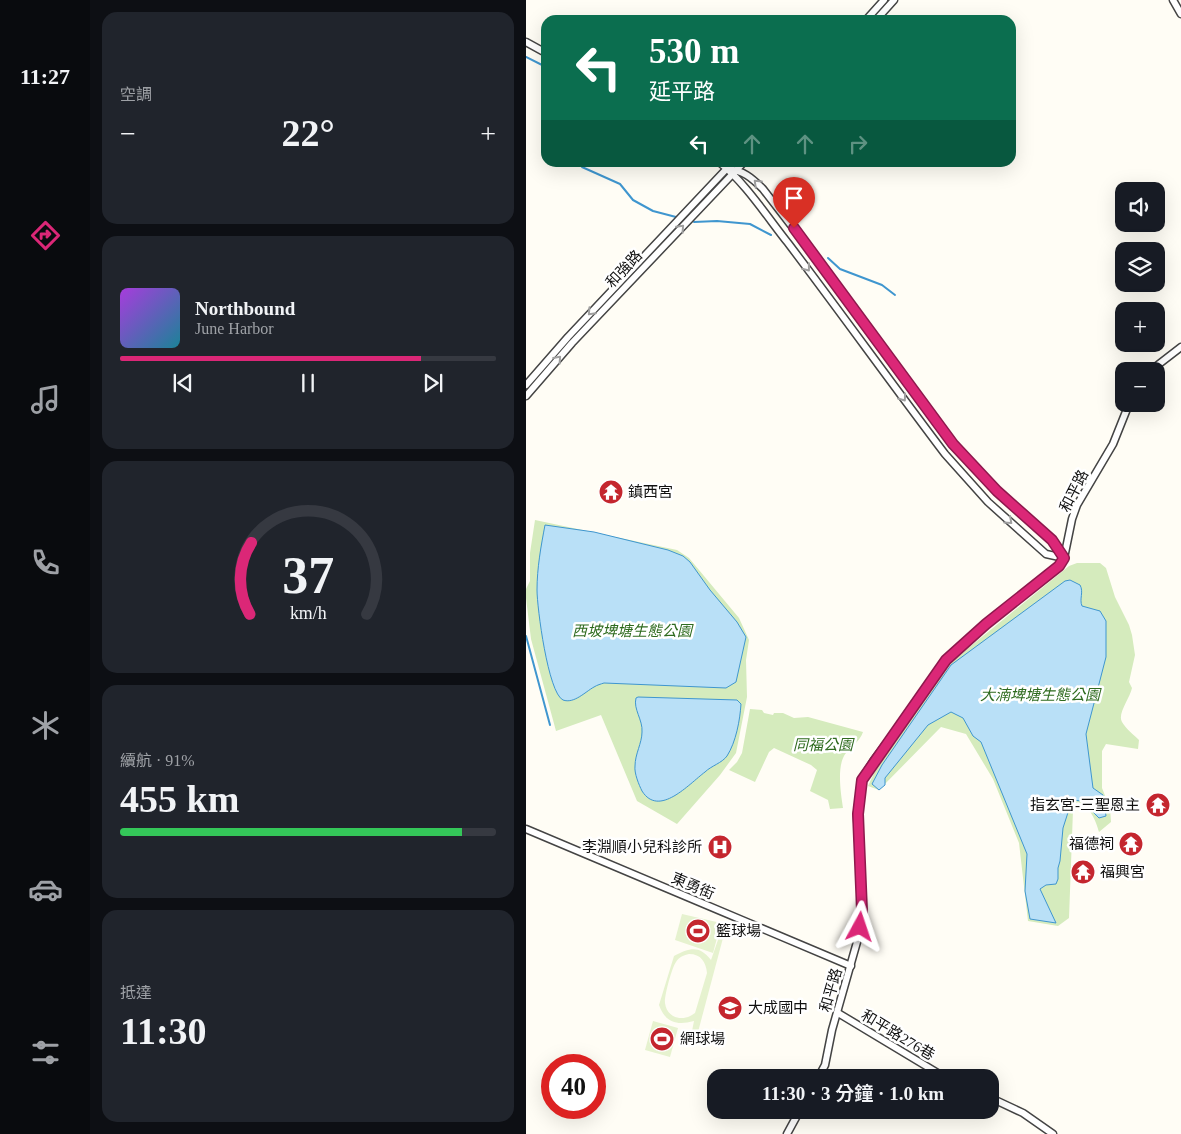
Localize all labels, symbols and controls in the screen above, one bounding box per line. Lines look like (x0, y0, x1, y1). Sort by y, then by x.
text: 530 m (649, 32, 739, 71)
icon: left (566, 35, 631, 100)
text: 11:27 (20, 64, 70, 89)
text: 延平路 (649, 79, 715, 104)
text: 空調 (120, 86, 152, 103)
text: 22° (281, 112, 335, 154)
text: − (120, 118, 136, 149)
text: + (480, 118, 496, 149)
icon: left (685, 130, 713, 158)
icon: ahead (738, 130, 766, 158)
icon: ahead (791, 130, 819, 158)
icon: right (844, 130, 872, 158)
pin (773, 177, 815, 228)
one-way arrow (753, 180, 762, 189)
map controls (1115, 182, 1165, 412)
button: sound (1115, 182, 1165, 232)
icon: arrive (780, 184, 808, 212)
icon: directions (28, 218, 63, 253)
one-way arrow (675, 225, 684, 234)
button: layers (1115, 242, 1165, 292)
street label: 和強路 (603, 247, 645, 291)
one-way arrow (801, 262, 809, 271)
text: Northbound (195, 298, 295, 319)
button: + (1115, 302, 1165, 352)
one-way arrow (588, 307, 597, 316)
text: June Harbor (195, 320, 274, 337)
one-way arrow (552, 356, 561, 365)
button: − (1115, 362, 1165, 412)
icon: previous (169, 369, 197, 397)
icon: pause (294, 369, 322, 397)
icon: next (419, 369, 447, 397)
icon: music (28, 382, 63, 417)
one-way arrow (897, 392, 906, 402)
street label: 和平路 (1057, 467, 1091, 515)
temple icon: 鎮西宮 (598, 479, 624, 505)
place label: 鎮西宮 (628, 483, 673, 500)
one-way arrow (1003, 515, 1012, 524)
icon: phone (28, 545, 63, 580)
text: 37 (282, 547, 334, 604)
text: km/h (290, 603, 326, 623)
park label: 西坡埤塘生態公園 (572, 623, 694, 639)
park label: 大湳埤塘生態公園 (980, 687, 1102, 703)
icon: climate (28, 708, 63, 743)
park label: 同福公園 (793, 737, 855, 753)
text: 續航 · 91% (120, 752, 195, 769)
text: 455 km (120, 778, 239, 820)
temple icon: 指玄宮-三聖恩主 (1145, 792, 1171, 818)
place label: 指玄宮-三聖恩主 (1030, 797, 1140, 813)
temple icon: 福德祠 (1118, 831, 1144, 857)
hospital icon: 李淵順小兒科診所 (707, 834, 733, 860)
place label: 福德祠 (1069, 835, 1114, 852)
place label: 李淵順小兒科診所 (582, 838, 702, 855)
temple icon: 福興宮 (1070, 859, 1096, 885)
place label: 福興宮 (1100, 864, 1145, 880)
street label: 東勇街 (669, 870, 717, 902)
icon: car (28, 872, 63, 907)
position arrow (833, 900, 885, 952)
sports icon: 籃球場 (685, 918, 711, 944)
place label: 籃球場 (716, 923, 761, 939)
street label: 和平路 (817, 966, 845, 1014)
text: 抵達 (120, 984, 152, 1001)
school or university icon: 大成國中 (717, 995, 743, 1021)
place label: 大成國中 (748, 1000, 808, 1016)
street label: 和平路276巷 (859, 1007, 937, 1063)
text: 11:30 (120, 1010, 207, 1052)
sports icon: 網球場 (649, 1026, 675, 1052)
place label: 網球場 (680, 1031, 725, 1047)
icon: filters (28, 1035, 63, 1070)
speed limit sign: 40 (541, 1054, 606, 1119)
text: 11:30 · 3 分鐘 · 1.0 km (762, 1083, 944, 1104)

